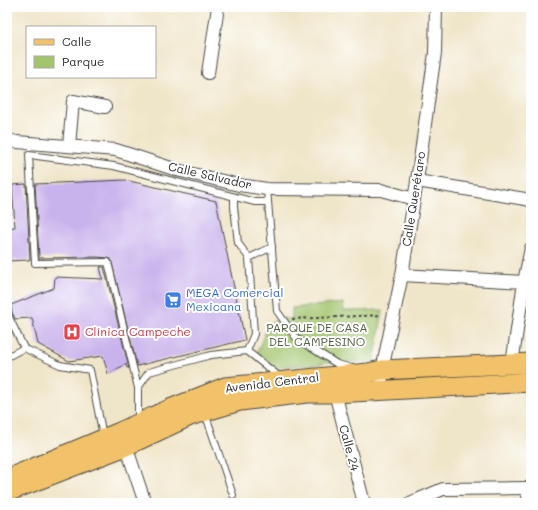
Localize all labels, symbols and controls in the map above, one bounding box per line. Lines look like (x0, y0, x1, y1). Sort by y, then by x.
legend (26, 26, 156, 78)
text: Calle (62, 33, 92, 49)
text: Parque (62, 53, 105, 69)
street label: Calle Querétaro (398, 150, 428, 248)
street label: Calle Salvador (167, 158, 254, 192)
place label: MEGA Comercial Mexicana (186, 284, 283, 314)
supermarket icon: MEGA Comercial Mexicana (163, 290, 183, 310)
park label: PARQUE DE CASA DEL CAMPESINO (266, 319, 368, 349)
hospital icon: Clínica Campeche (62, 322, 82, 342)
place label: Clínica Campeche (85, 323, 191, 339)
street label: Avenida Central (224, 368, 320, 396)
street label: Calle 24 (336, 423, 364, 473)

